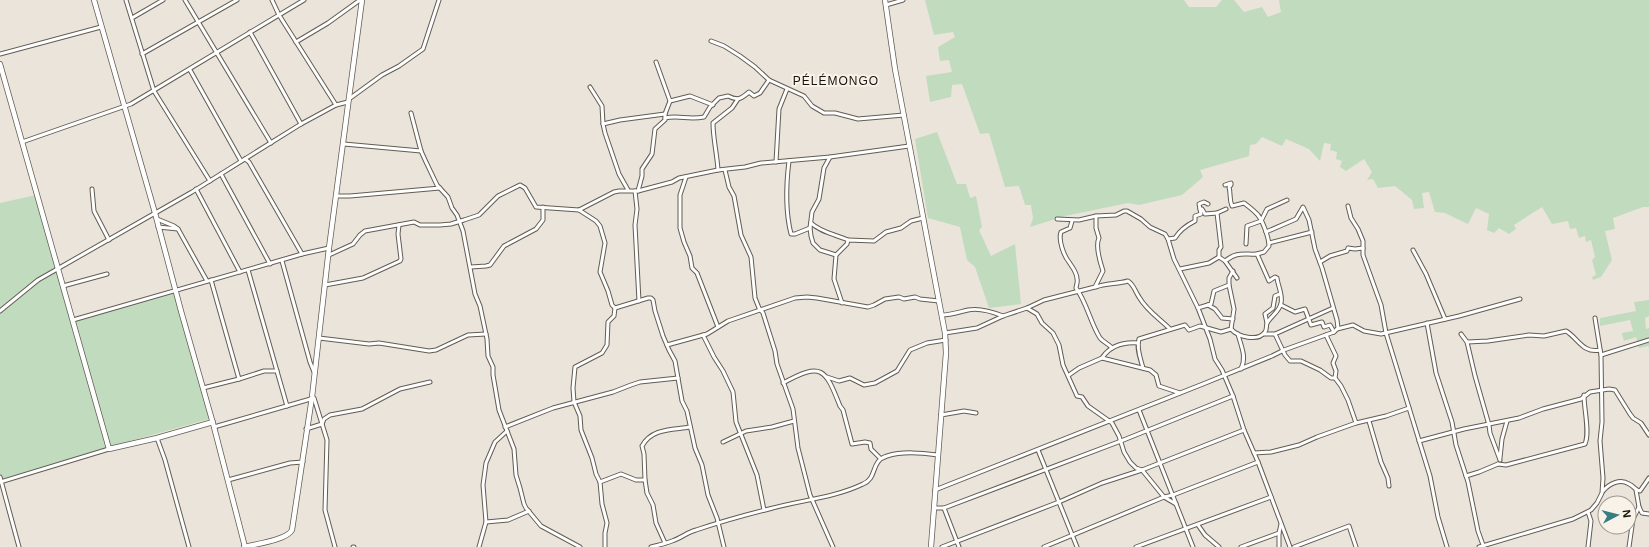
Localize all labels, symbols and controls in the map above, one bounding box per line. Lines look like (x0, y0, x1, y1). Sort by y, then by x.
district label: PÉLÉMONGO (793, 73, 879, 88)
north arrow (1597, 495, 1637, 535)
text: N (1620, 509, 1633, 519)

